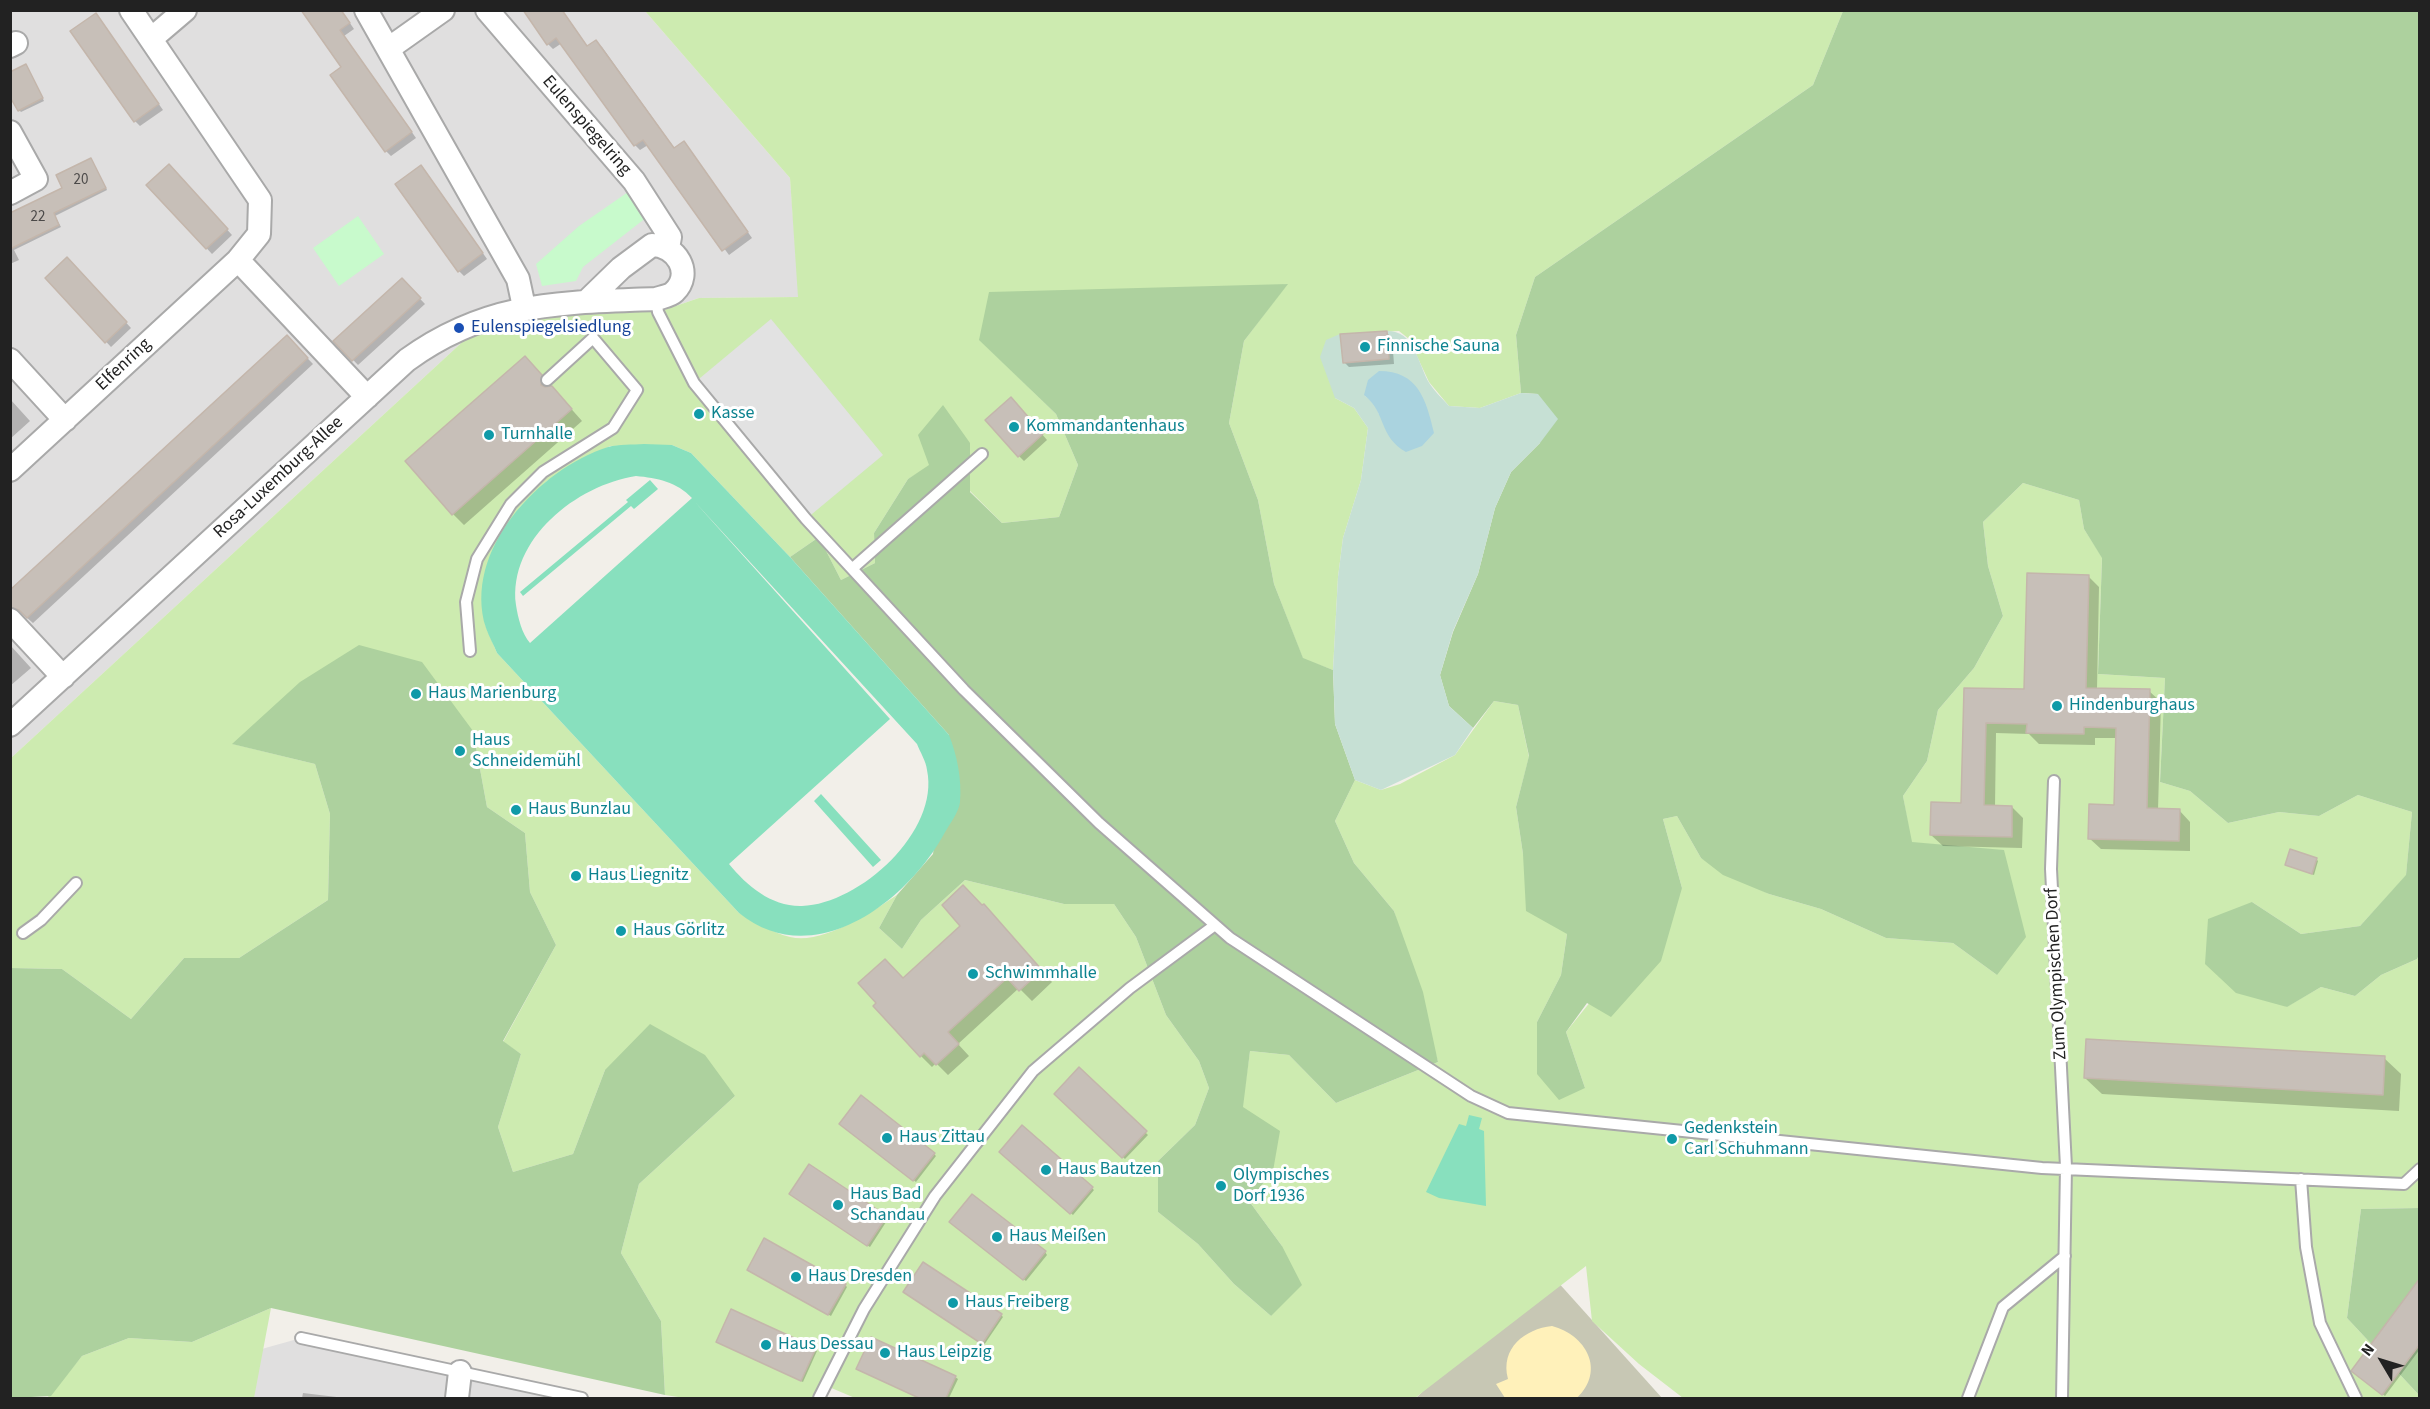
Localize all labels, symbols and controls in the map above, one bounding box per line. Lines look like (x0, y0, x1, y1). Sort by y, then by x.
street label: Eulenspiegelring (537, 72, 635, 180)
house number: 20 (74, 172, 88, 190)
house number: 22 (31, 209, 45, 227)
place label: Eulenspiegelsiedlung (471, 317, 631, 339)
marker: Eulenspiegelsiedlung (452, 321, 466, 335)
street label: Elfenring (92, 334, 156, 396)
place label: Finnische Sauna (1377, 336, 1500, 358)
marker: Finnische Sauna (1358, 340, 1372, 354)
place label: Kasse (711, 403, 755, 425)
marker: Kasse (692, 407, 706, 421)
street label: Rosa-Luxemburg-Allee (210, 412, 348, 544)
place label: Kommandantenhaus (1026, 416, 1185, 438)
marker: Kommandantenhaus (1007, 420, 1021, 434)
place label: Turnhalle (501, 424, 573, 446)
marker: Turnhalle (482, 428, 496, 442)
place label: Haus Marienburg (428, 683, 556, 705)
marker: Haus Marienburg (409, 687, 423, 701)
place label: Hindenburghaus (2069, 695, 2195, 717)
marker: Hindenburghaus (2050, 699, 2064, 713)
place label: Haus Schneidemühl (472, 730, 581, 772)
marker: Haus Schneidemühl (453, 744, 467, 758)
place label: Haus Bunzlau (528, 799, 631, 821)
marker: Haus Bunzlau (509, 803, 523, 817)
place label: Haus Liegnitz (588, 865, 689, 887)
marker: Haus Liegnitz (569, 869, 583, 883)
street label: Zum Olympischen Dorf (2042, 887, 2072, 1061)
place label: Haus Görlitz (633, 920, 725, 942)
marker: Haus Görlitz (614, 924, 628, 938)
place label: Schwimmhalle (985, 963, 1097, 985)
marker: Schwimmhalle (966, 967, 980, 981)
place label: Gedenkstein Carl Schuhmann (1684, 1118, 1809, 1160)
place label: Haus Zittau (899, 1127, 985, 1149)
marker: Haus Zittau (880, 1131, 894, 1145)
marker: Gedenkstein Carl Schuhmann (1665, 1132, 1679, 1146)
place label: Haus Bautzen (1058, 1159, 1162, 1181)
marker: Haus Bautzen (1039, 1163, 1053, 1177)
place label: Olympisches Dorf 1936 (1233, 1165, 1329, 1208)
marker: Olympisches Dorf 1936 (1214, 1179, 1228, 1193)
place label: Haus Bad Schandau (850, 1184, 925, 1226)
marker: Haus Bad Schandau (831, 1198, 845, 1212)
place label: Haus Meißen (1009, 1226, 1106, 1248)
marker: Haus Meißen (990, 1230, 1004, 1244)
place label: Haus Dresden (808, 1266, 912, 1288)
marker: Haus Dresden (789, 1270, 803, 1284)
place label: Haus Freiberg (965, 1292, 1069, 1314)
marker: Haus Freiberg (946, 1296, 960, 1310)
north arrow (2352, 1331, 2412, 1391)
place label: Haus Dessau (778, 1334, 874, 1356)
marker: Haus Dessau (759, 1338, 773, 1352)
text: N (2356, 1339, 2380, 1361)
place label: Haus Leipzig (897, 1342, 992, 1364)
marker: Haus Leipzig (878, 1346, 892, 1360)

